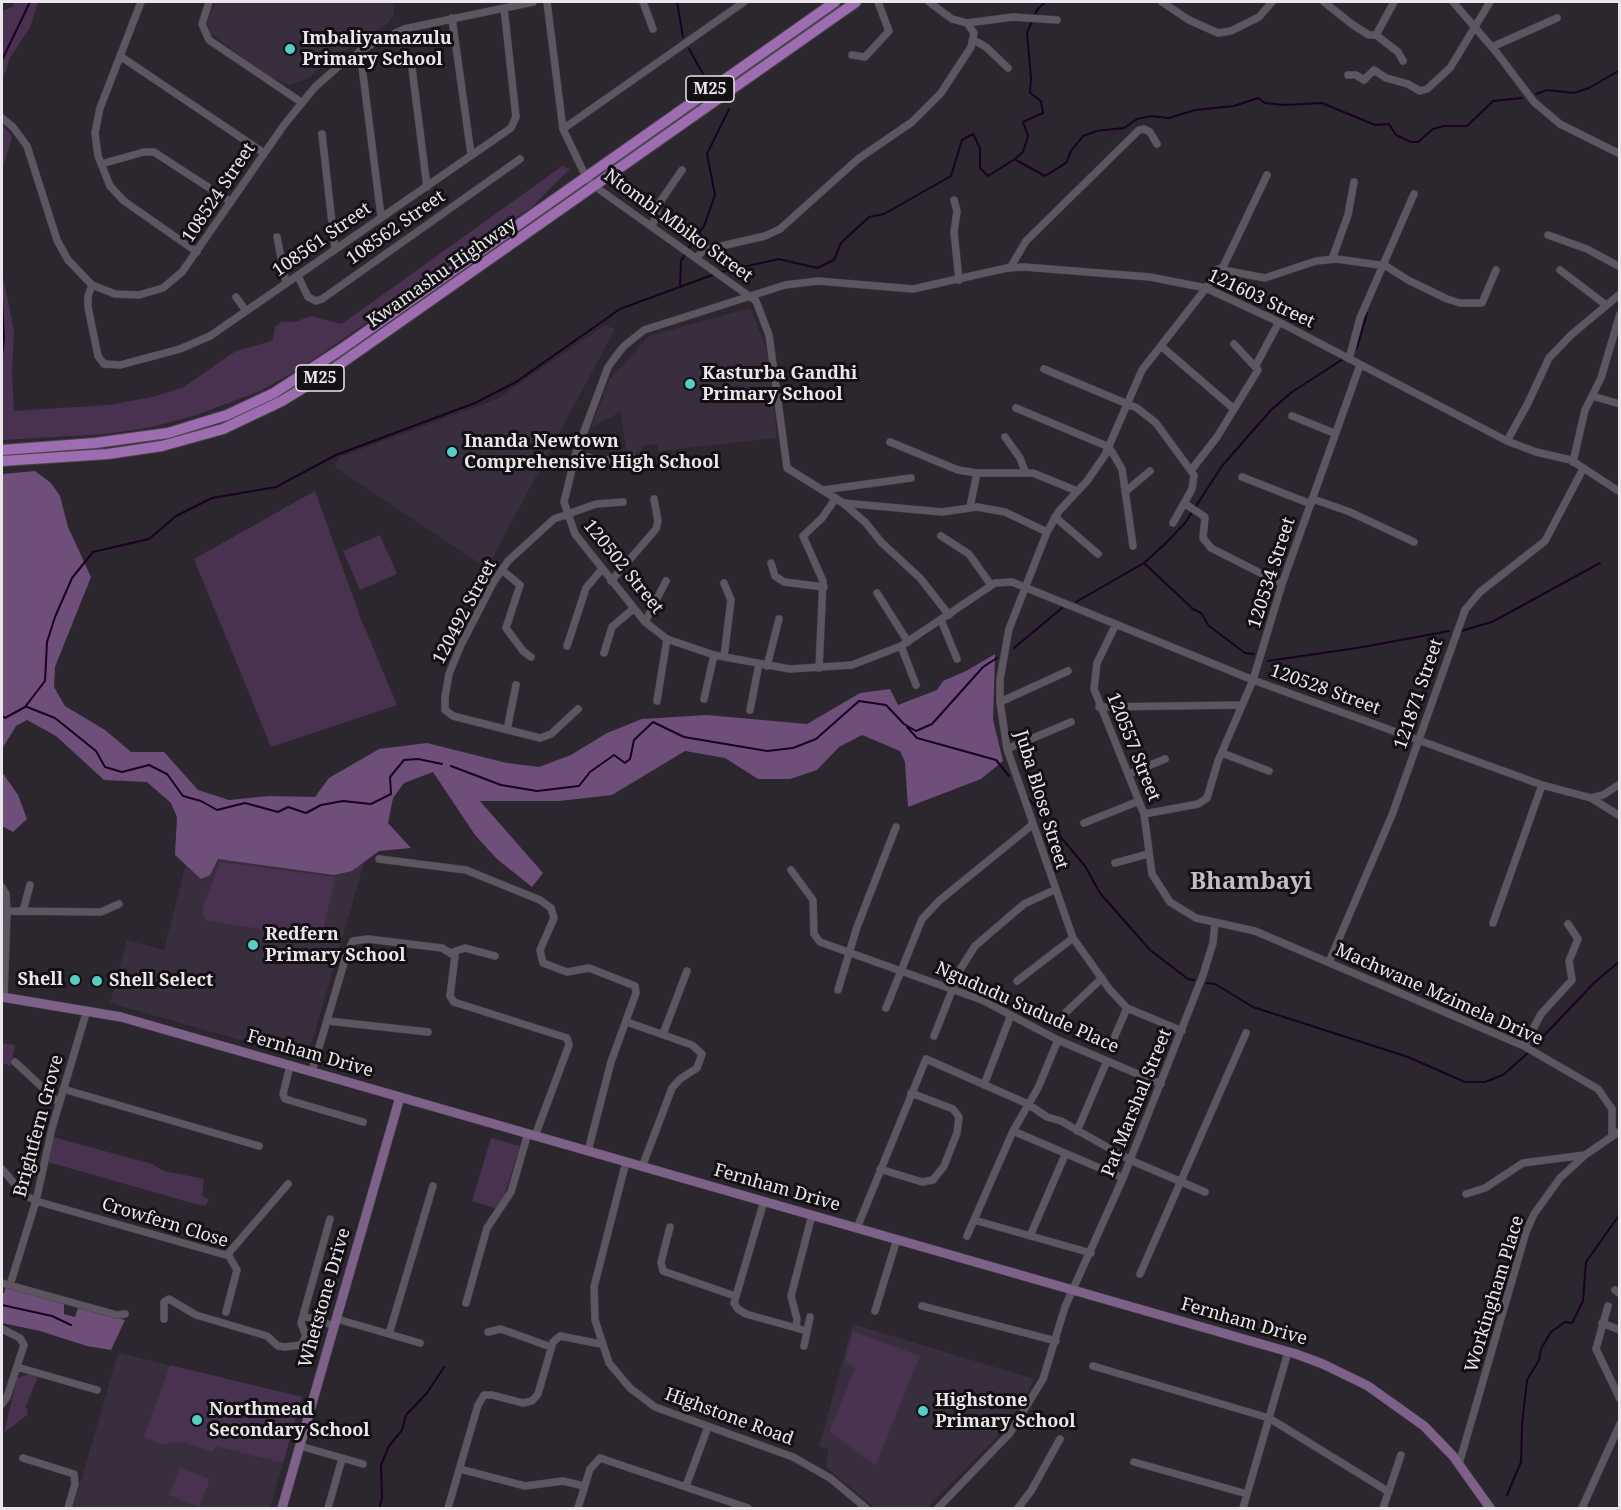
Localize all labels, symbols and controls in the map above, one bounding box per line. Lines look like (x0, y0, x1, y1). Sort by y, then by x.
place label: Imbaliyamazulu Primary School (302, 28, 452, 70)
marker: Imbaliyamazulu Primary School (283, 42, 297, 56)
road number: M25 (686, 76, 734, 102)
street label: 108524 Street (178, 139, 260, 247)
street label: Ntombi Mbiko Street (600, 165, 756, 287)
street label: 108562 Street (343, 186, 449, 270)
street label: 108561 Street (269, 198, 375, 282)
street label: Kwamashu Highway (363, 213, 521, 333)
street label: 121603 Street (1204, 265, 1318, 333)
place label: Kasturba Gandhi Primary School (702, 363, 857, 406)
road number: M25 (296, 365, 344, 391)
marker: Kasturba Gandhi Primary School (683, 377, 697, 391)
place label: Inanda Newtown Comprehensive High School (464, 431, 720, 474)
marker: Inanda Newtown Comprehensive High School (445, 445, 459, 459)
street label: 120502 Street (578, 515, 668, 619)
street label: 120534 Street (1244, 515, 1300, 631)
street label: 120492 Street (428, 556, 502, 668)
street label: 121871 Street (1390, 636, 1448, 752)
street label: 120528 Street (1267, 660, 1383, 720)
street label: 120557 Street (1101, 690, 1165, 804)
street label: Juba Blose Street (1010, 728, 1072, 872)
district label: Bhambayi (1190, 868, 1312, 896)
place label: Redfern Primary School (265, 924, 406, 966)
marker: Redfern Primary School (246, 938, 260, 952)
street label: Machwane Mzimela Drive (1332, 939, 1546, 1051)
street label: Ngududu Sudude Place (932, 958, 1122, 1058)
place label: Shell (18, 969, 63, 991)
place label: Shell Select (109, 970, 213, 992)
marker: Shell (68, 973, 82, 987)
marker: Shell Select (90, 974, 104, 988)
street label: Fernham Drive (244, 1026, 376, 1082)
street label: Pat Marshal Street (1097, 1026, 1177, 1180)
street label: Brightfern Grove (10, 1053, 68, 1199)
street label: Fernham Drive (711, 1160, 843, 1216)
street label: Crowfern Close (99, 1193, 231, 1253)
street label: Workingham Place (1461, 1213, 1529, 1375)
street label: Whetstone Drive (295, 1226, 355, 1370)
street label: Fernham Drive (1178, 1294, 1310, 1350)
street label: Highstone Road (662, 1384, 796, 1450)
place label: Highstone Primary School (935, 1390, 1076, 1432)
place label: Northmead Secondary School (209, 1399, 370, 1442)
marker: Highstone Primary School (916, 1404, 930, 1418)
marker: Northmead Secondary School (190, 1413, 204, 1427)

